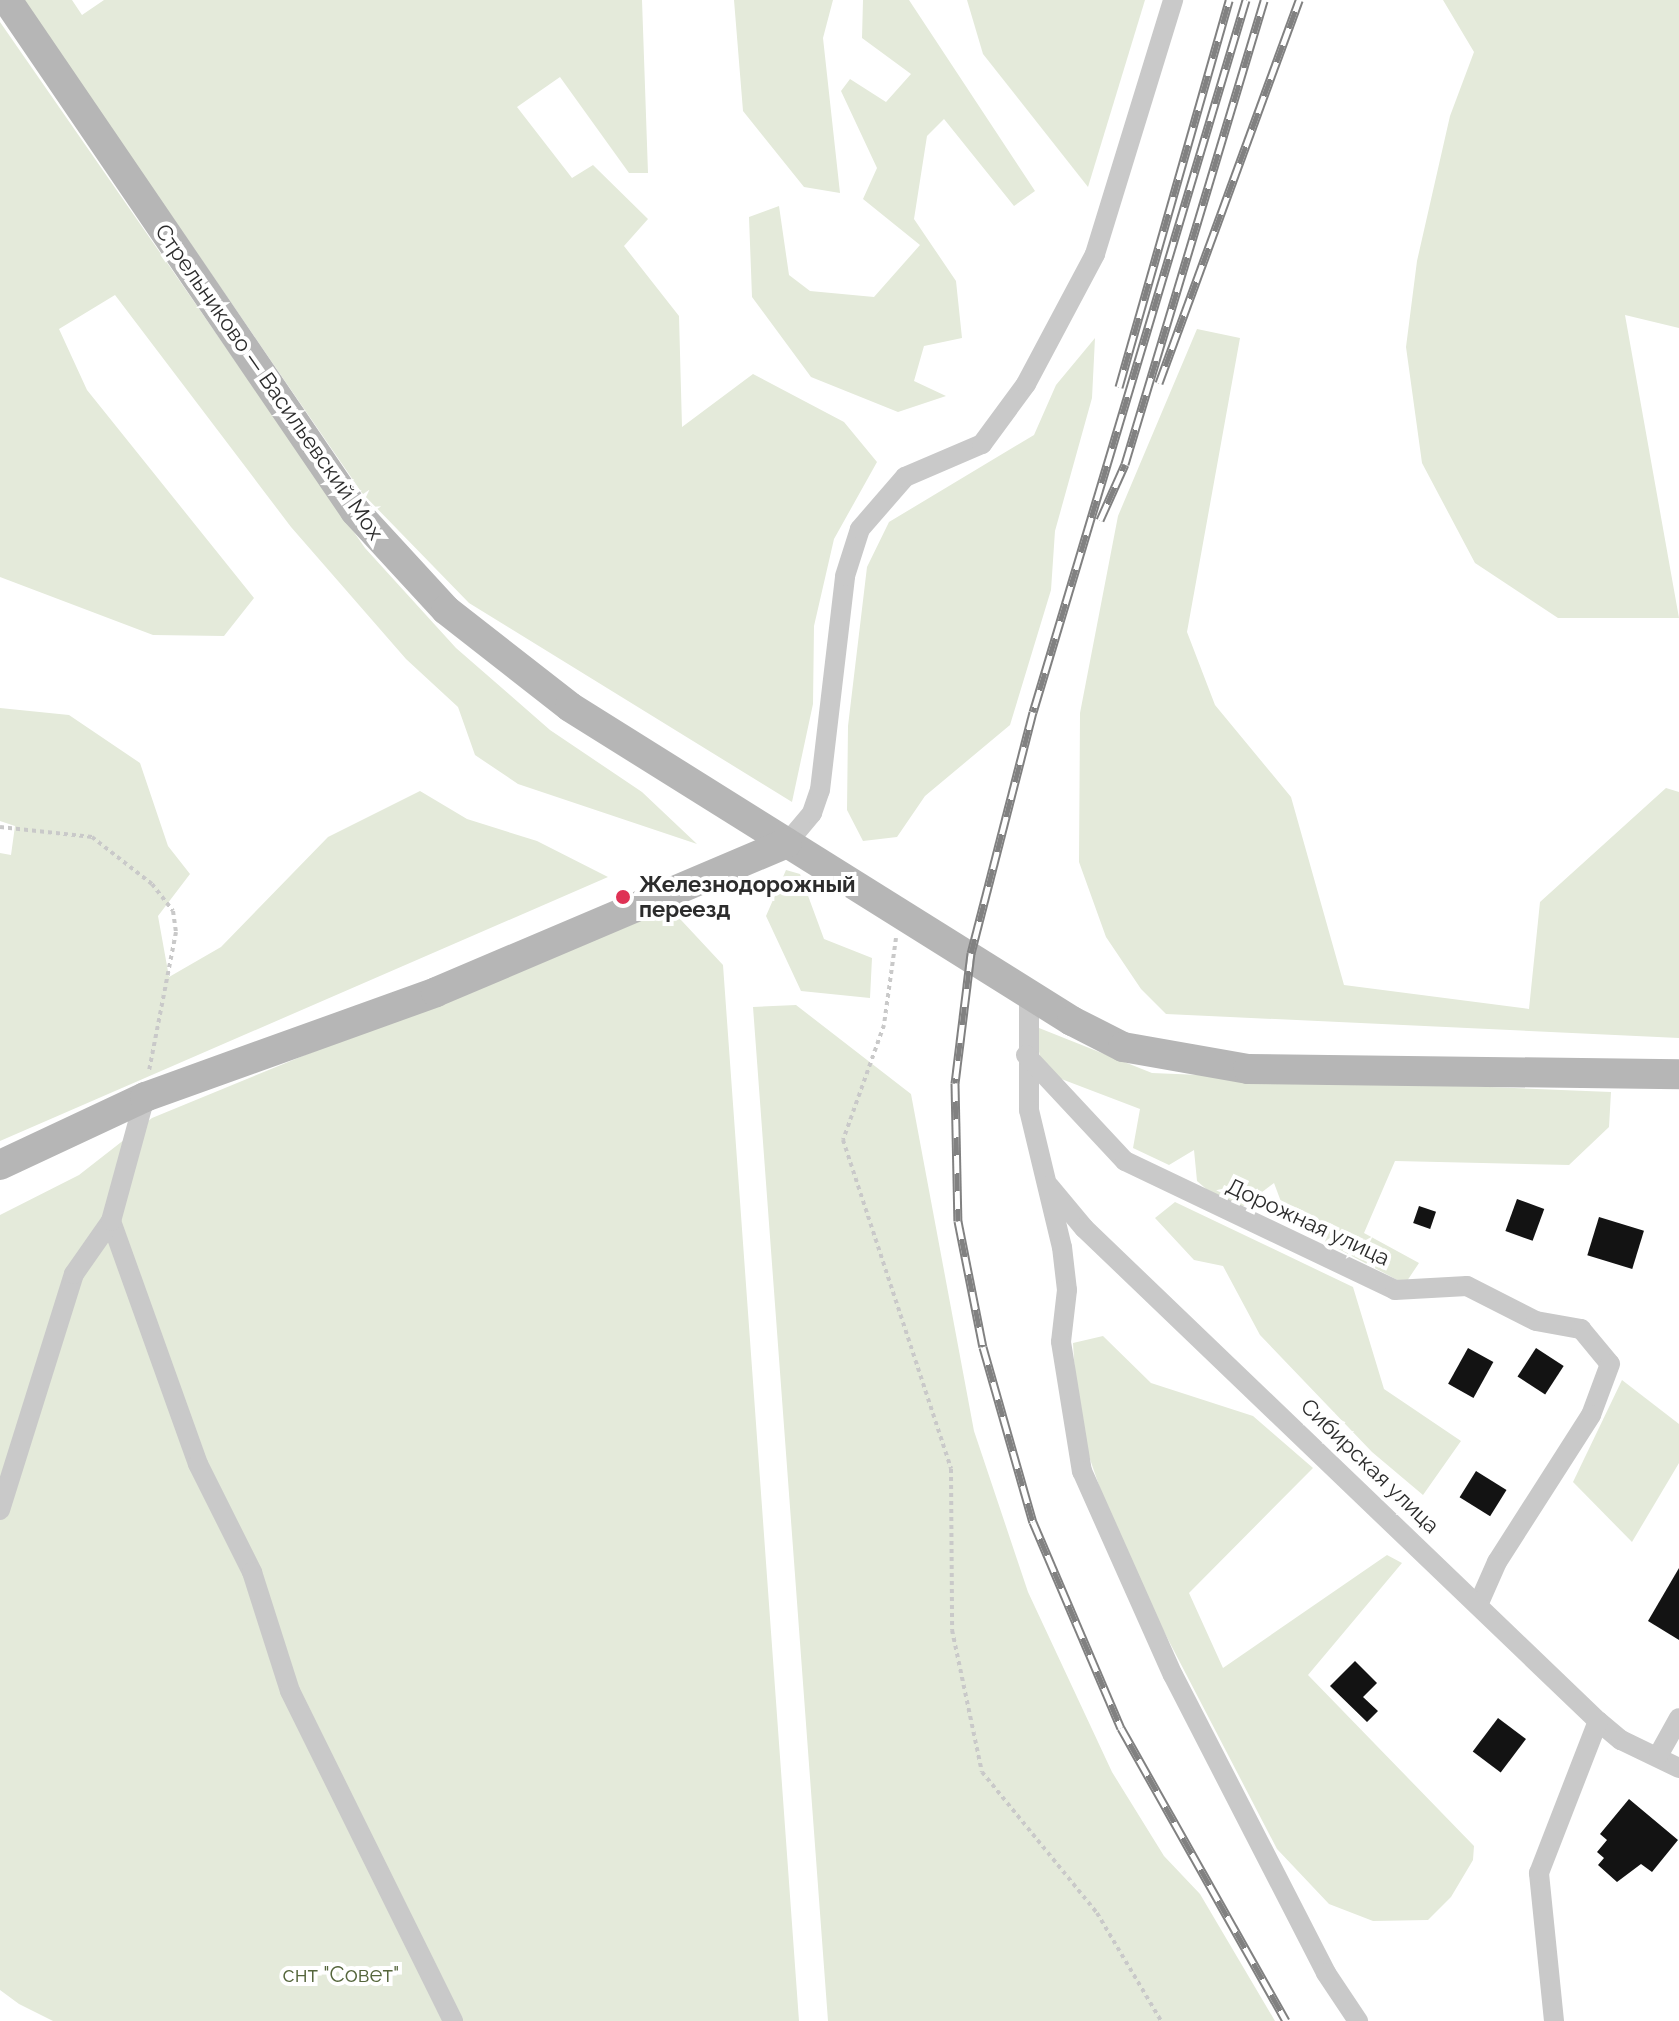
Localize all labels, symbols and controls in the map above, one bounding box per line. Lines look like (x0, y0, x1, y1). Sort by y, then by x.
street label: Стрельниково — Васильевский Мох (149, 219, 389, 545)
place label: Железнодорожный переезд (639, 871, 856, 922)
marker: Железнодорожный переезд (614, 888, 632, 906)
street label: Дорожная улица (1222, 1172, 1394, 1272)
street label: Сибирская улица (1295, 1393, 1445, 1539)
park label: снт "Совет" (282, 1962, 400, 1988)

